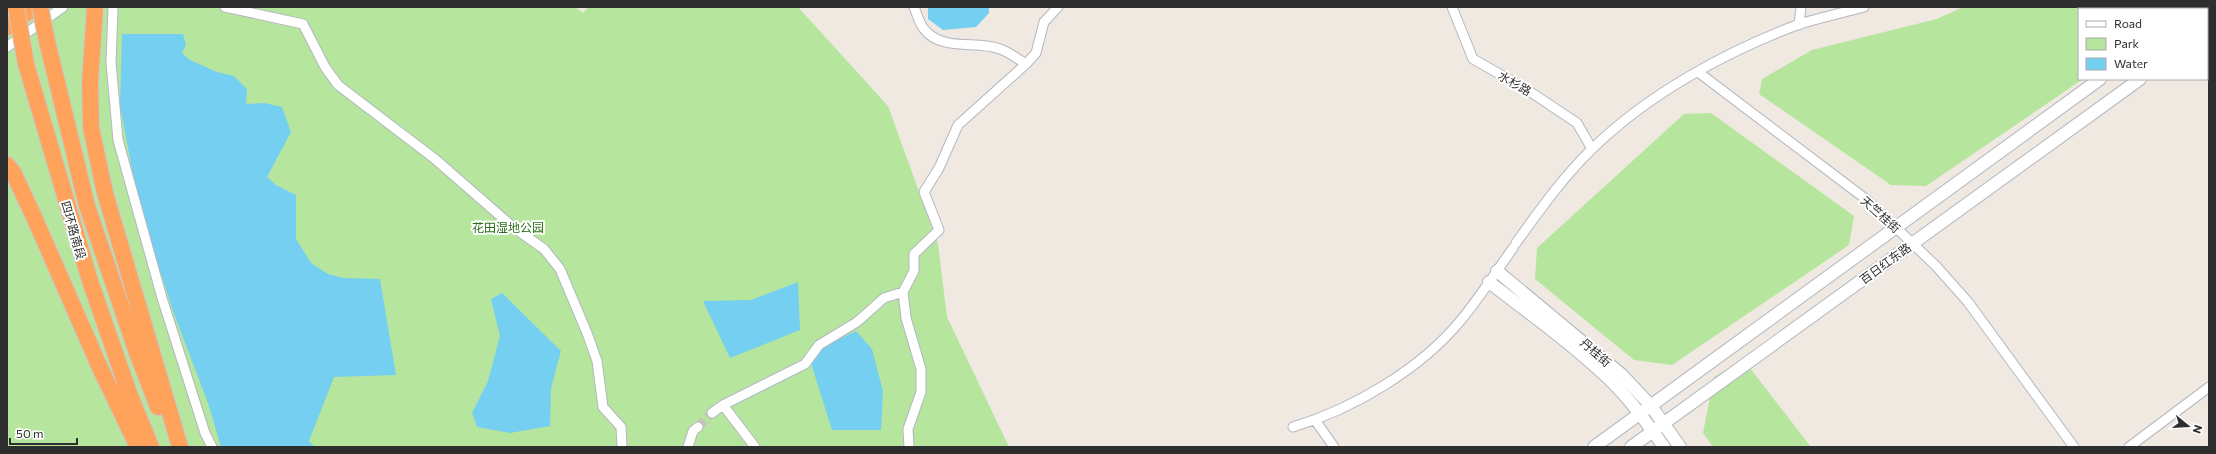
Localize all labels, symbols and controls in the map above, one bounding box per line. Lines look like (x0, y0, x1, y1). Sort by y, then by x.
legend (2078, 8, 2208, 80)
text: Road (2114, 16, 2142, 30)
text: Park (2114, 36, 2140, 50)
text: Water (2114, 56, 2148, 70)
street label: 水杉路 (1496, 68, 1534, 98)
street label: 天竺桂街 (1858, 193, 1904, 235)
street label: 四环路南段 (59, 199, 89, 261)
park label: 花田湿地公园 (472, 220, 544, 234)
street label: 百日红东路 (1857, 240, 1913, 286)
street label: 丹桂街 (1578, 335, 1614, 369)
north arrow (2168, 406, 2208, 446)
scale bar (10, 420, 77, 446)
text: N (2191, 423, 2205, 435)
text: 50 m (16, 426, 44, 440)

